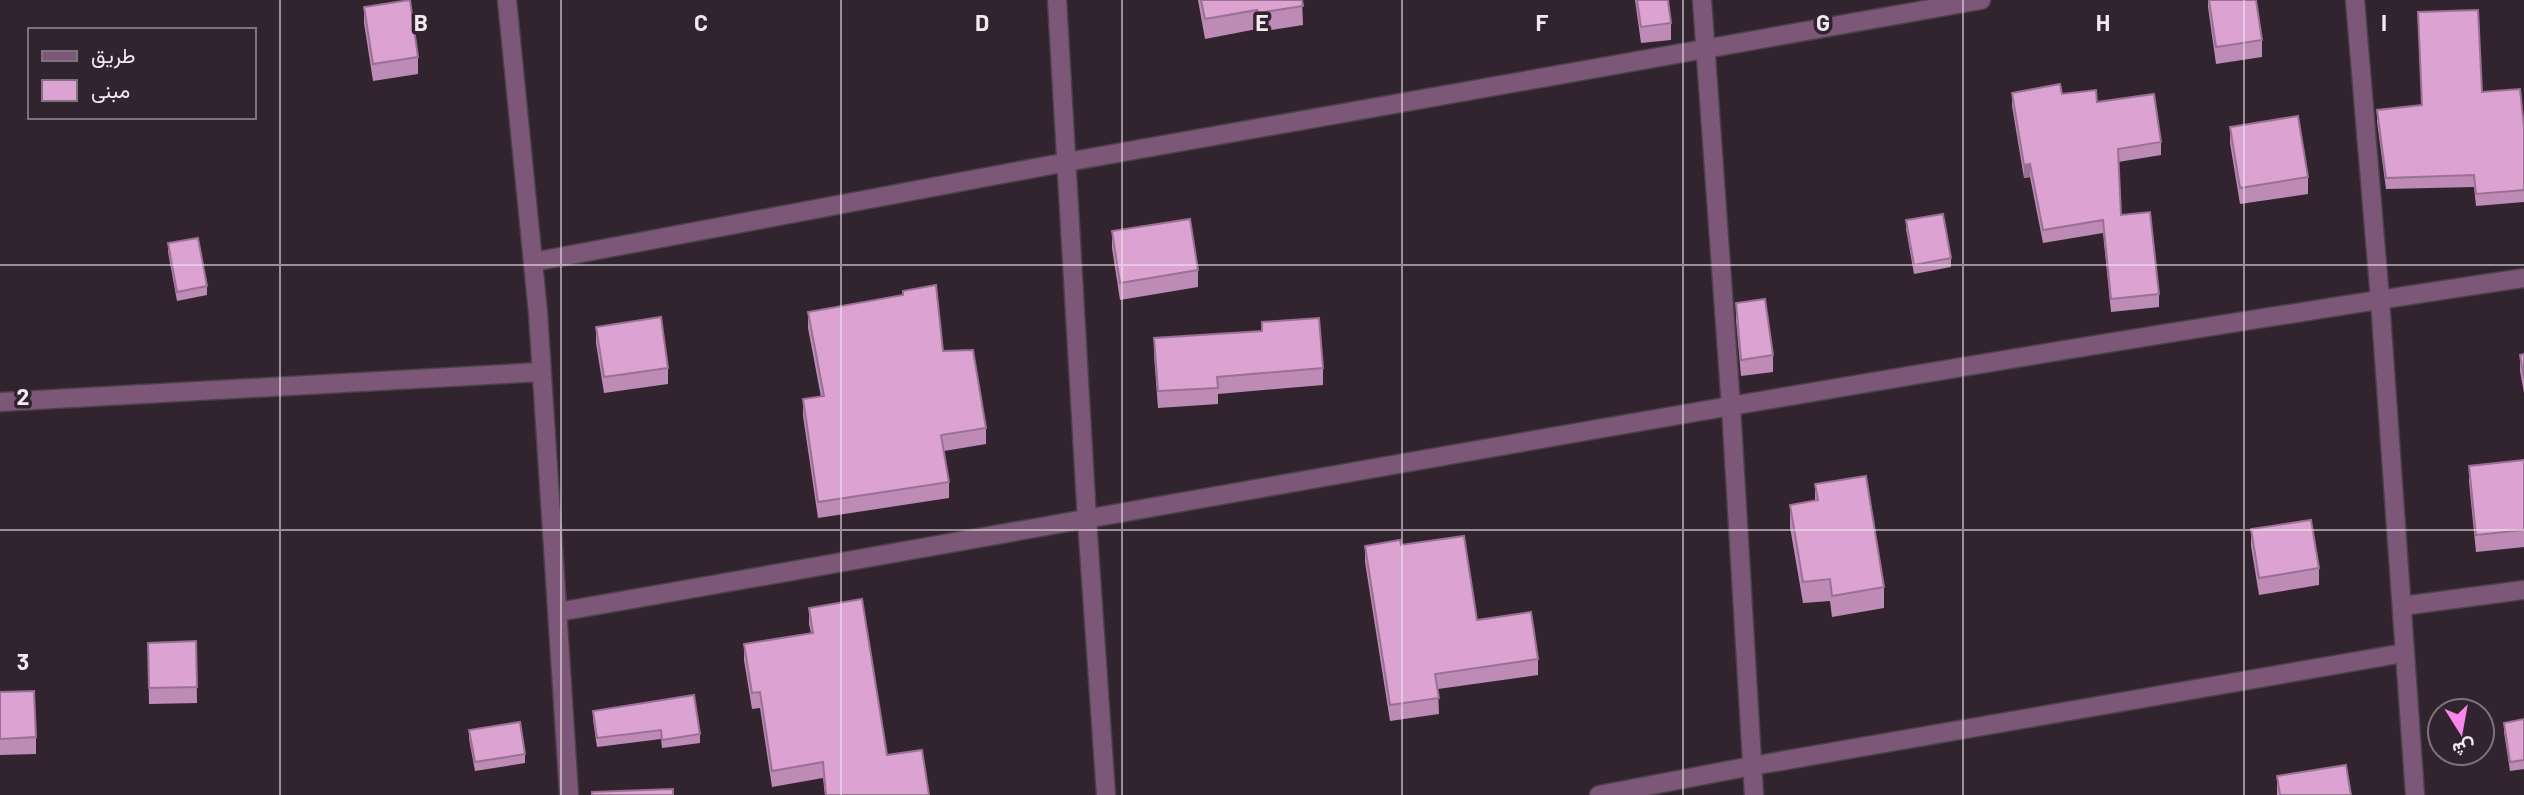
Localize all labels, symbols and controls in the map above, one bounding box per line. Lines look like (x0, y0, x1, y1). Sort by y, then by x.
text: B (414, 8, 428, 36)
text: C (694, 8, 708, 36)
text: D (975, 8, 989, 36)
text: E (1255, 8, 1269, 36)
text: F (1536, 8, 1549, 36)
text: G (1816, 8, 1830, 36)
text: H (2096, 8, 2110, 36)
text: I (2381, 8, 2387, 36)
legend (28, 28, 256, 119)
text: طريق (91, 42, 136, 69)
text: مبنى (91, 77, 130, 103)
text: 2 (17, 382, 29, 410)
text: 3 (17, 647, 29, 675)
north arrow (2426, 697, 2496, 767)
text: ش (2451, 735, 2478, 763)

